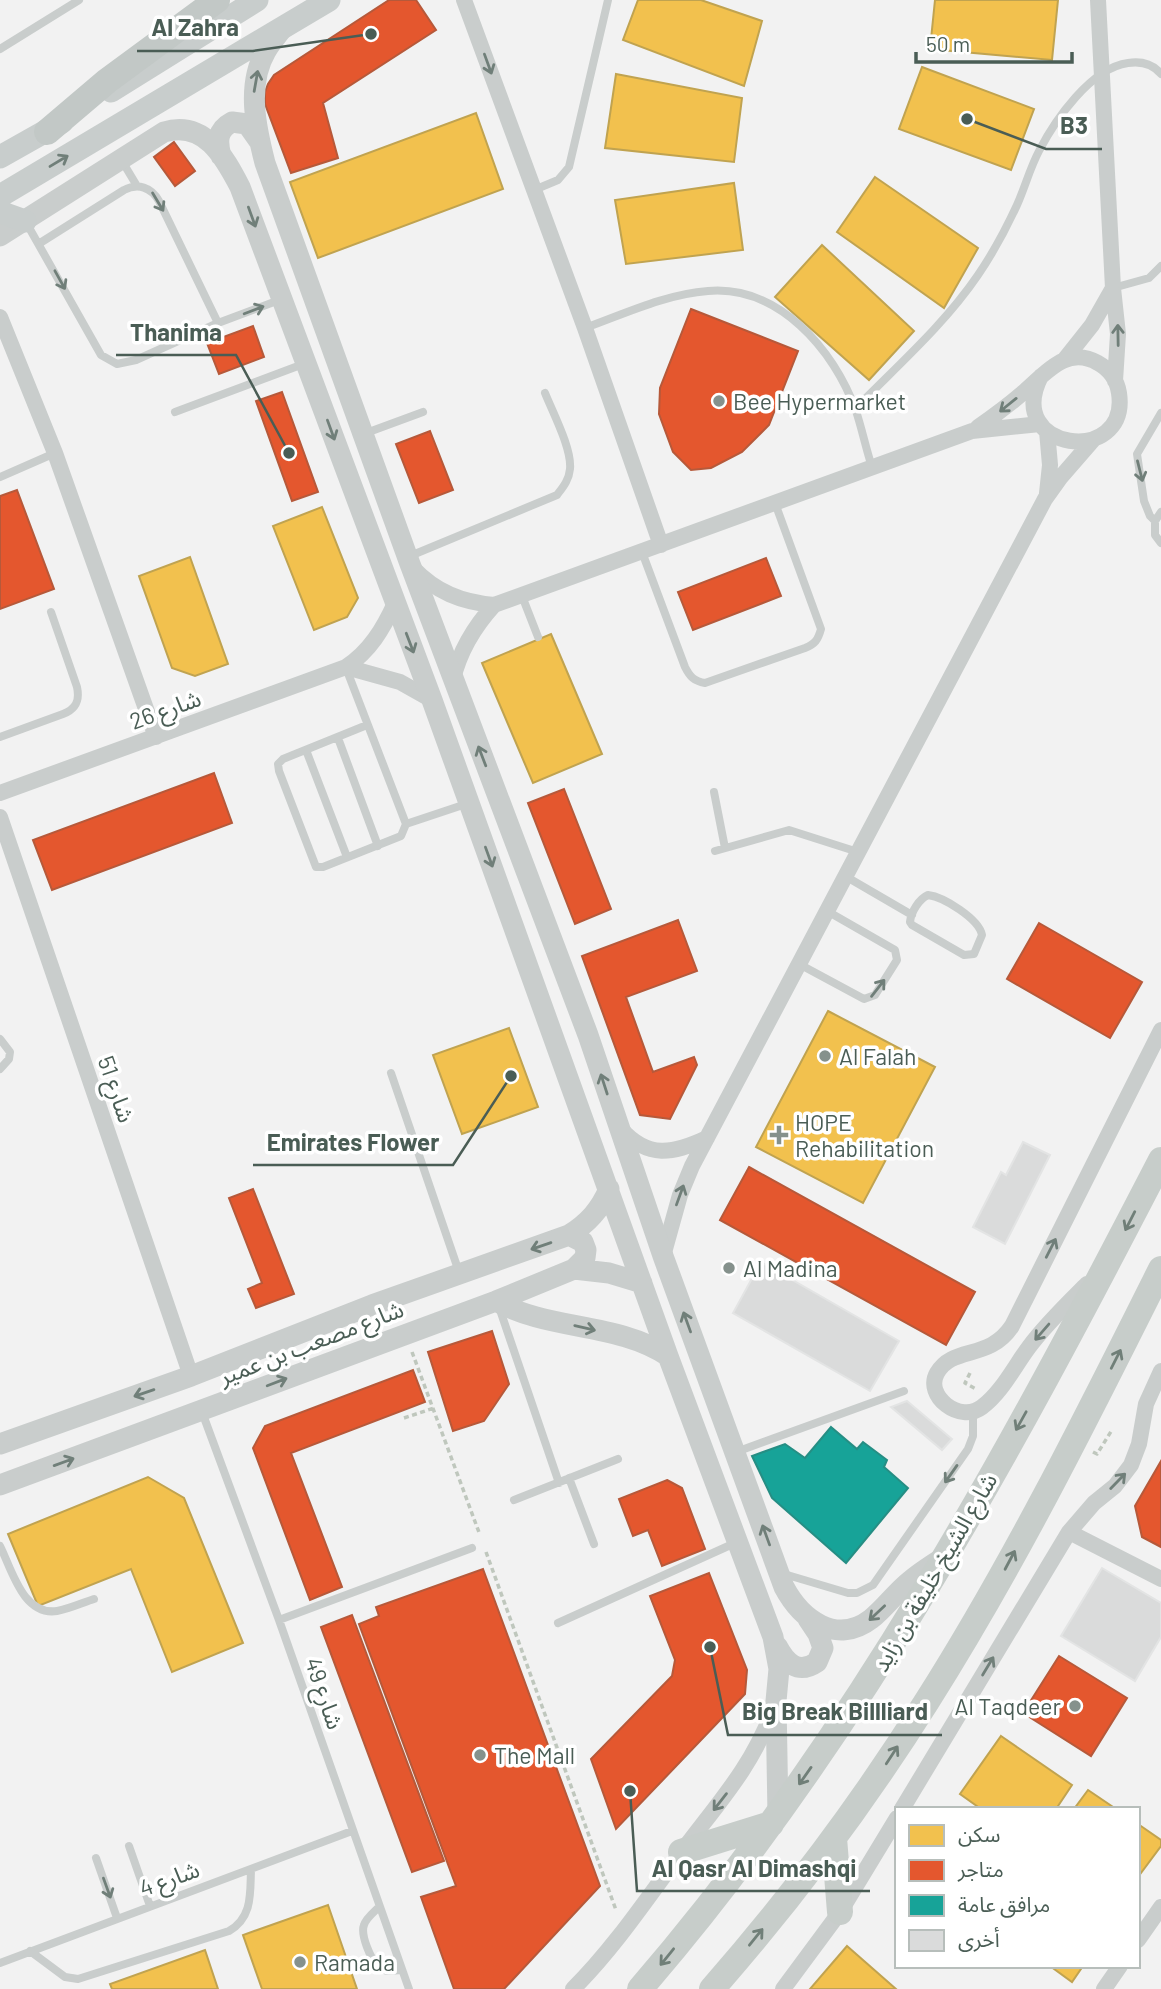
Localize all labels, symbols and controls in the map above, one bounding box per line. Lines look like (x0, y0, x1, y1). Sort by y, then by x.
callout: Al Zahra (137, 6, 253, 51)
text: Al Zahra (151, 12, 239, 41)
scale bar (916, 21, 1072, 65)
text: 50 m (926, 31, 970, 56)
one-way arrow (483, 53, 495, 75)
one-way arrow (250, 70, 263, 93)
callout: B3 (1046, 104, 1102, 149)
text: B3 (1060, 110, 1088, 139)
one-way arrow (48, 154, 68, 168)
one-way arrow (151, 191, 165, 211)
one-way arrow (246, 205, 259, 227)
one-way arrow (54, 269, 67, 290)
one-way arrow (243, 302, 264, 315)
callout: Thanima (116, 310, 236, 355)
text: Thanima (130, 317, 222, 346)
one-way arrow (1111, 323, 1124, 346)
place label: Bee Hypermarket (733, 387, 906, 415)
marker: Bee Hypermarket (711, 393, 727, 409)
one-way arrow (999, 398, 1017, 413)
one-way arrow (325, 419, 338, 441)
one-way arrow (1134, 459, 1147, 482)
one-way arrow (405, 632, 418, 654)
street label: شارع 26 (126, 683, 206, 739)
one-way arrow (475, 745, 487, 767)
one-way arrow (484, 845, 496, 867)
one-way arrow (870, 979, 885, 998)
place label: Al Falah (839, 1042, 916, 1070)
marker: Al Falah (817, 1048, 833, 1064)
street label: شارع 51 (89, 1052, 141, 1127)
one-way arrow (597, 1073, 610, 1095)
place label: HOPE Rehabilitation (795, 1108, 934, 1162)
callout: Emirates Flower (253, 1120, 453, 1165)
marker: HOPE Rehabilitation (769, 1125, 789, 1145)
text: Emirates Flower (267, 1127, 439, 1156)
one-way arrow (675, 1185, 687, 1207)
one-way arrow (1122, 1210, 1136, 1231)
one-way arrow (1044, 1238, 1058, 1259)
one-way arrow (530, 1240, 552, 1253)
place label: Al Madina (743, 1254, 838, 1282)
marker: Al Madina (721, 1260, 737, 1276)
street label: شارع مصعب بن عمير (214, 1294, 409, 1394)
one-way arrow (680, 1311, 693, 1333)
one-way arrow (573, 1321, 596, 1335)
one-way arrow (1034, 1323, 1050, 1341)
one-way arrow (1109, 1349, 1123, 1370)
one-way arrow (266, 1375, 288, 1388)
one-way arrow (133, 1388, 155, 1400)
one-way arrow (1014, 1410, 1027, 1431)
one-way arrow (53, 1455, 75, 1467)
one-way arrow (944, 1464, 958, 1483)
street label: شارع الشيخ خليفة بن زايد (866, 1468, 1006, 1678)
one-way arrow (1109, 1473, 1126, 1490)
one-way arrow (759, 1525, 771, 1547)
one-way arrow (1004, 1550, 1017, 1571)
one-way arrow (869, 1604, 886, 1621)
street label: شارع 49 (296, 1653, 350, 1734)
one-way arrow (981, 1657, 995, 1677)
callout: Big Break Billliard (728, 1690, 942, 1735)
place label: Al Taqdeer (955, 1692, 1062, 1720)
text: Big Break Billliard (742, 1696, 928, 1725)
marker: Al Taqdeer (1067, 1698, 1083, 1714)
place label: The Mall (494, 1741, 575, 1769)
one-way arrow (885, 1746, 900, 1765)
marker: The Mall (472, 1747, 488, 1763)
one-way arrow (798, 1766, 812, 1785)
one-way arrow (712, 1793, 727, 1811)
legend (895, 1807, 1140, 1968)
text: سكن (958, 1821, 1000, 1847)
callout: Al Qasr Al Dimashqi (637, 1846, 870, 1891)
text: Al Qasr Al Dimashqi (652, 1853, 856, 1882)
street label: شارع 4 (135, 1854, 204, 1906)
text: متاجر (957, 1856, 1004, 1882)
one-way arrow (102, 1876, 114, 1898)
text: مرافق عامة (958, 1891, 1050, 1918)
text: أخرى (958, 1926, 1000, 1952)
one-way arrow (748, 1928, 764, 1946)
one-way arrow (659, 1947, 675, 1965)
place label: Ramada (314, 1948, 395, 1976)
marker: Ramada (292, 1954, 308, 1970)

